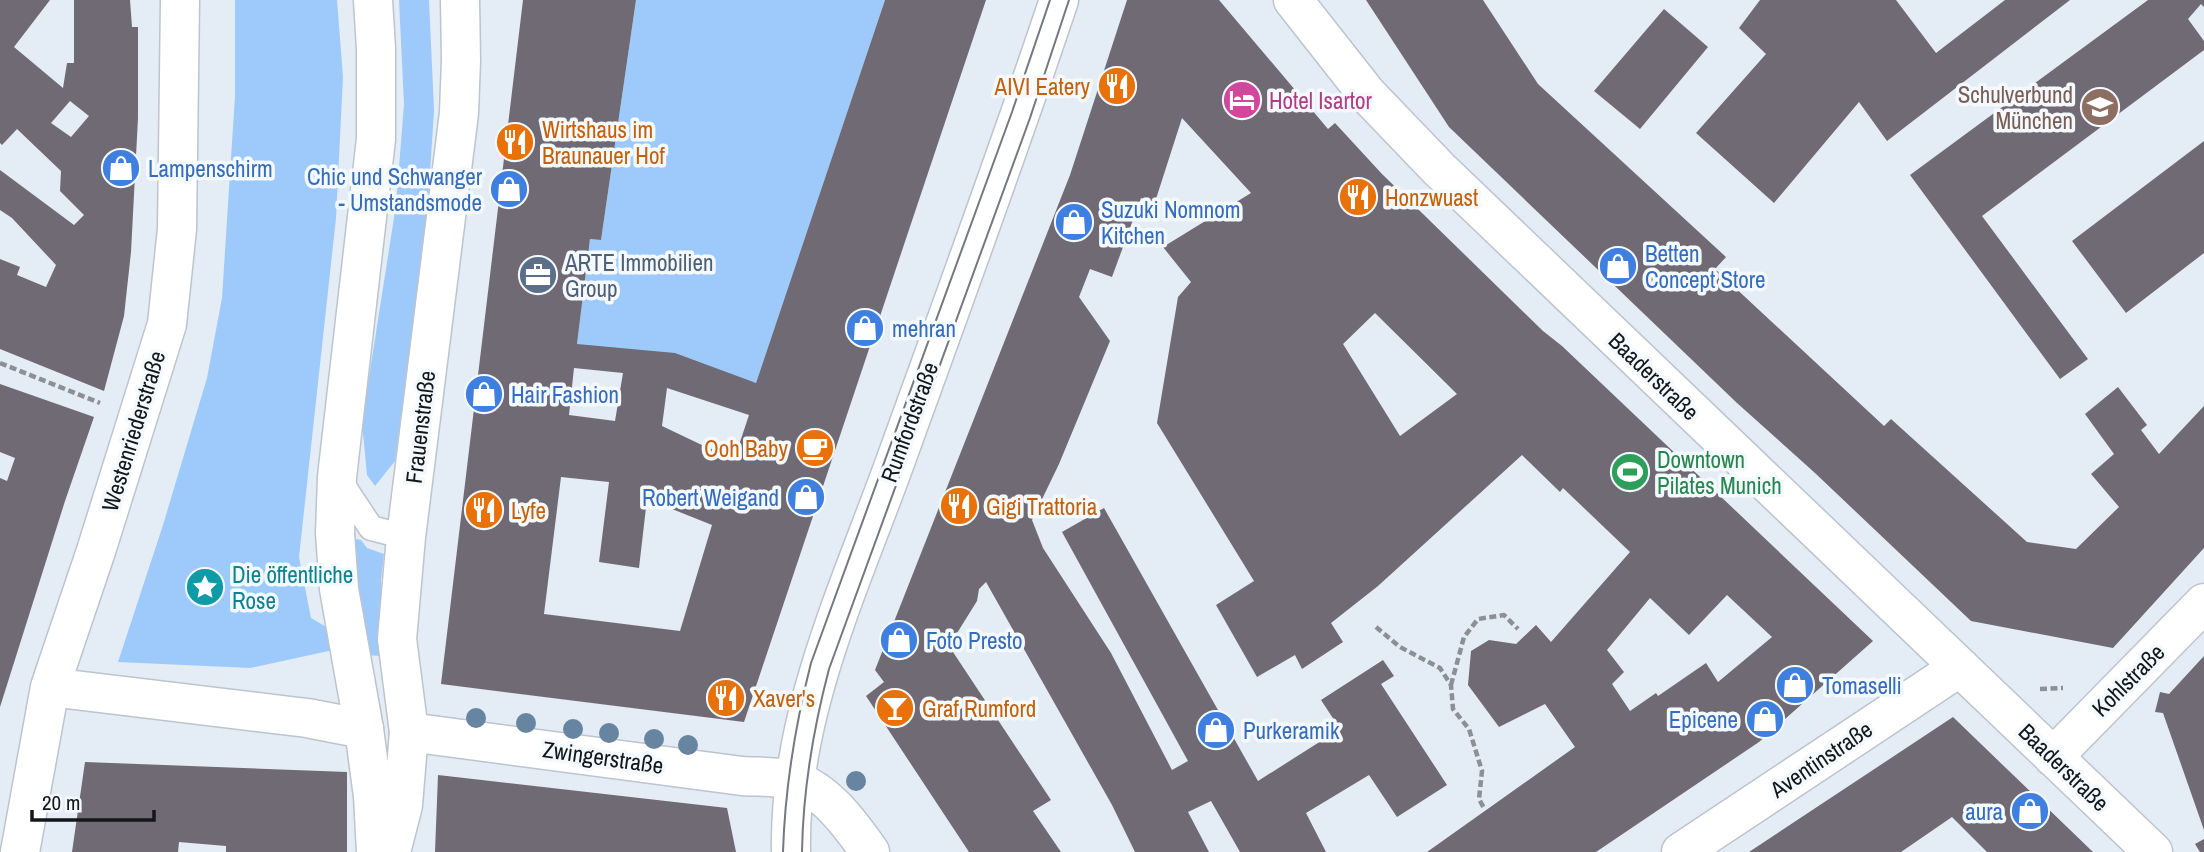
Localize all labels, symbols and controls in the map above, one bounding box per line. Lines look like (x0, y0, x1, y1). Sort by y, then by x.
restaurant icon: AIVI Eatery (1096, 65, 1138, 107)
place label: AIVI Eatery (994, 71, 1091, 102)
hotel icon: Hotel Isartor (1221, 79, 1263, 121)
place label: Schulverbund München (1958, 79, 2073, 136)
place label: Hotel Isartor (1269, 85, 1372, 116)
school or university icon: Schulverbund München (2079, 86, 2121, 128)
place label: Wirtshaus im Braunauer Hof (542, 114, 665, 171)
restaurant icon: Wirtshaus im Braunauer Hof (494, 121, 536, 163)
shop icon: Lampenschirm (100, 147, 142, 189)
place label: Lampenschirm (148, 153, 273, 184)
place label: Chic und Schwanger - Umstandsmode (307, 161, 483, 218)
shop icon: Chic und Schwanger - Umstandsmode (488, 168, 530, 210)
restaurant icon: Honzwuast (1337, 176, 1379, 218)
place label: Honzwuast (1385, 182, 1478, 213)
place label: Suzuki Nomnom Kitchen (1101, 194, 1240, 251)
shop icon: Suzuki Nomnom Kitchen (1053, 201, 1095, 243)
place label: Betten Concept Store (1645, 238, 1766, 295)
shop icon: Betten Concept Store (1597, 245, 1639, 287)
place label: ARTE Immobilien Group (564, 247, 714, 304)
office icon: ARTE Immobilien Group (517, 254, 559, 296)
shop icon: mehran (844, 307, 886, 349)
place label: mehran (892, 313, 956, 344)
street label: Baaderstraße (1602, 325, 1706, 427)
street label: Westenriederstraße (94, 347, 172, 515)
street label: Rumfordstraße (873, 358, 945, 486)
street label: Frauenstraße (398, 369, 442, 485)
shop icon: Hair Fashion (463, 373, 505, 415)
place label: Hair Fashion (511, 379, 619, 410)
cafe icon: Ooh Baby (794, 427, 836, 469)
place label: Ooh Baby (704, 433, 789, 464)
place label: Downtown Pilates Munich (1657, 444, 1782, 501)
sports icon: Downtown Pilates Munich (1609, 451, 1651, 493)
shop icon: Robert Weigand (785, 476, 827, 518)
place label: Robert Weigand (642, 482, 779, 513)
restaurant icon: Gigi Trattoria (938, 485, 980, 527)
restaurant icon: Lyfe (463, 489, 505, 531)
place label: Gigi Trattoria (986, 491, 1098, 522)
place label: Lyfe (511, 495, 546, 526)
place label: Die öffentliche Rose (232, 559, 353, 616)
place icon: Die öffentliche Rose (184, 566, 226, 608)
shop icon: Foto Presto (878, 619, 920, 661)
place label: Foto Presto (926, 625, 1023, 656)
street label: Kohlstraße (2085, 637, 2171, 723)
shop icon: Tomaselli (1774, 664, 1816, 706)
place label: Tomaselli (1822, 670, 1902, 701)
restaurant icon: Xaver's (705, 677, 747, 719)
place label: Xaver's (753, 683, 815, 714)
bar icon: Graf Rumford (874, 687, 916, 729)
place label: Graf Rumford (922, 693, 1036, 724)
shop icon: Epicene (1744, 698, 1786, 740)
place label: Epicene (1669, 704, 1738, 735)
shop icon: Purkeramik (1195, 709, 1237, 751)
street label: Aventinstraße (1763, 713, 1878, 805)
place label: Purkeramik (1243, 715, 1340, 746)
street label: Baaderstraße (2012, 716, 2116, 818)
street label: Zwingerstraße (541, 733, 665, 781)
scale bar (32, 778, 154, 822)
text: 20 m (42, 788, 80, 817)
shop icon: aura (2009, 790, 2051, 832)
place label: aura (1965, 796, 2004, 827)

